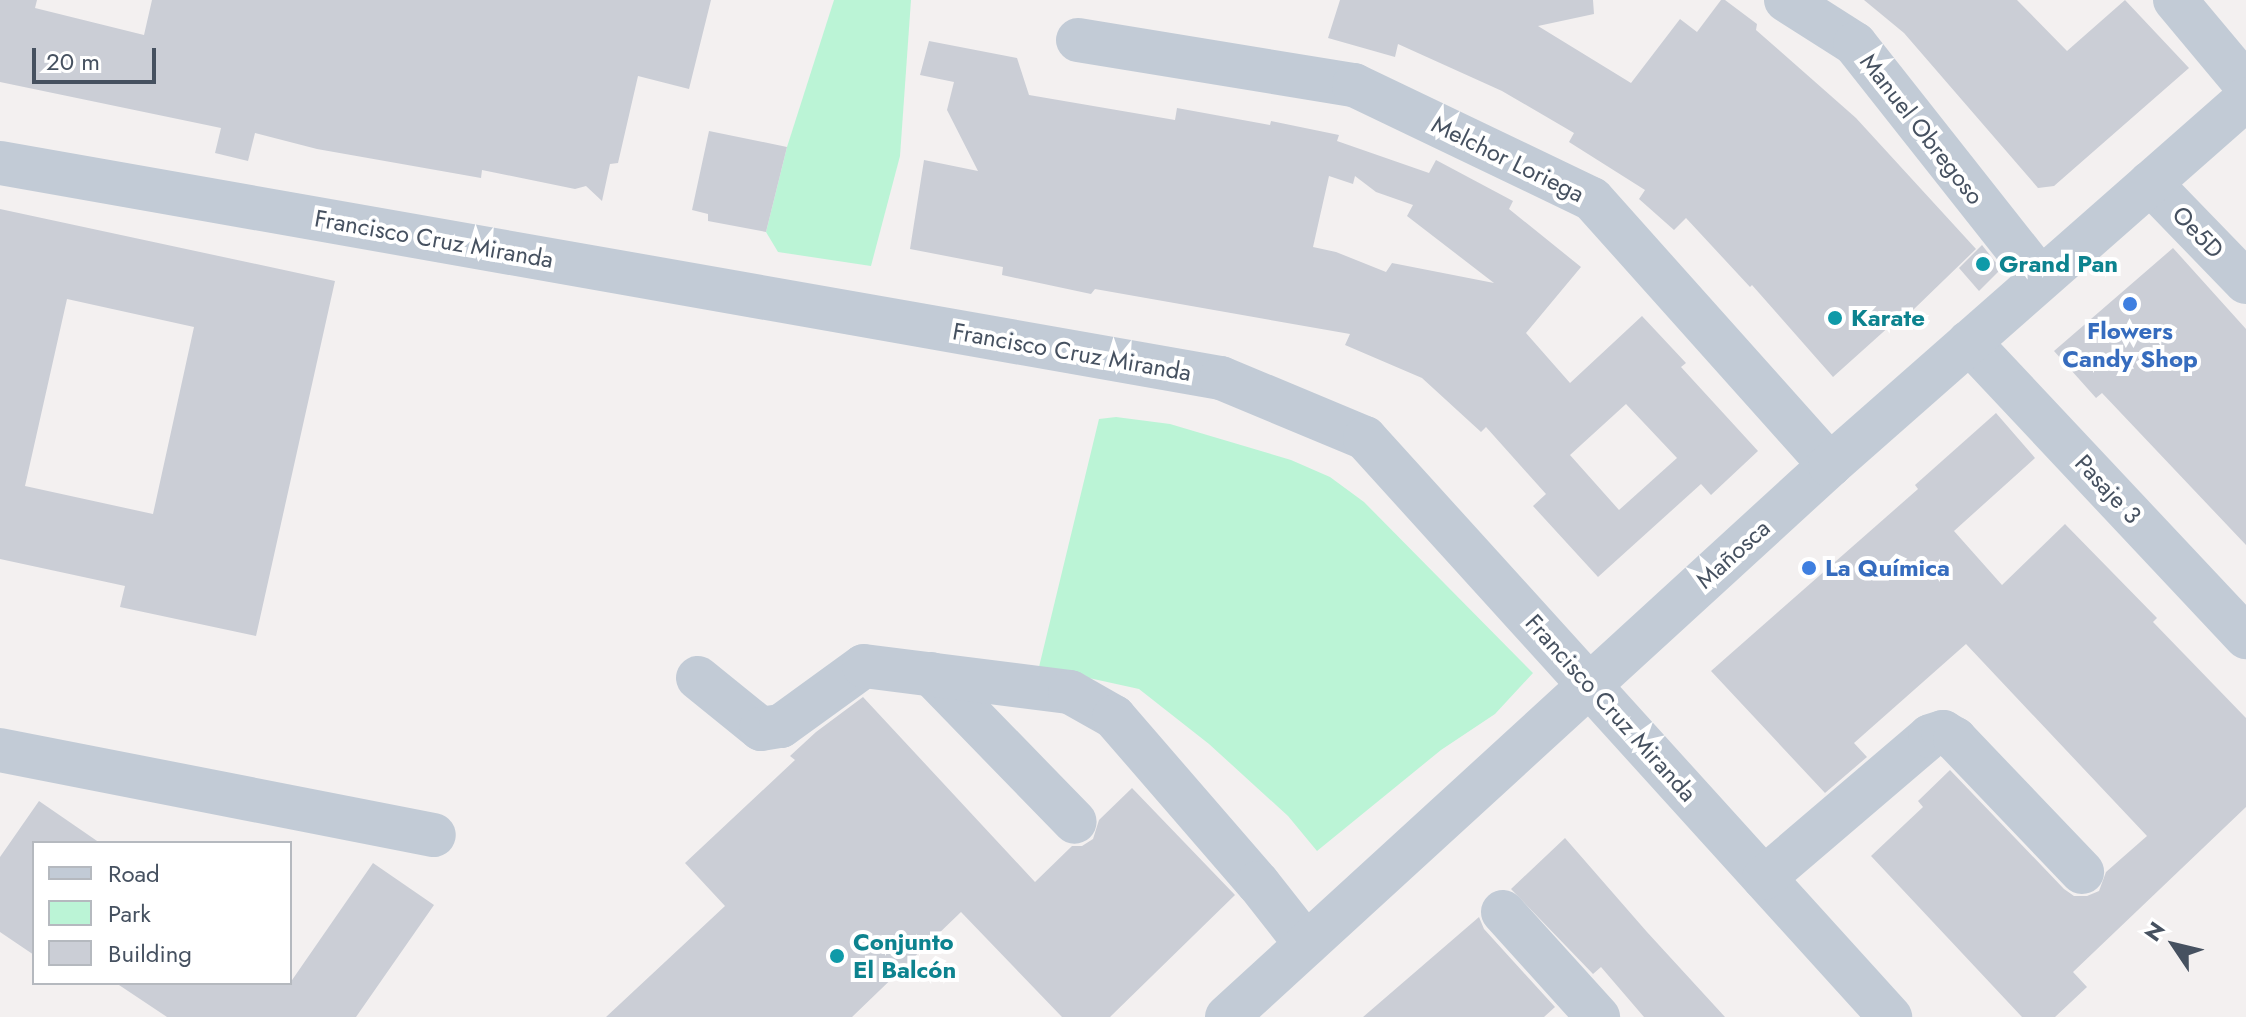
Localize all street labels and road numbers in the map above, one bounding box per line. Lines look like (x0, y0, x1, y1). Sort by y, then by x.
street label: Manuel Obregoso (1854, 48, 1990, 210)
street label: Melchor Loriega (1427, 110, 1589, 208)
street label: Oe5D (2166, 200, 2230, 264)
street label: Francisco Cruz Miranda (312, 204, 556, 274)
street label: Francisco Cruz Miranda (950, 317, 1194, 387)
street label: Pasaje 3 (2069, 449, 2147, 529)
street label: Mañosca (1690, 513, 1776, 595)
street label: Francisco Cruz Miranda (1519, 609, 1703, 807)

